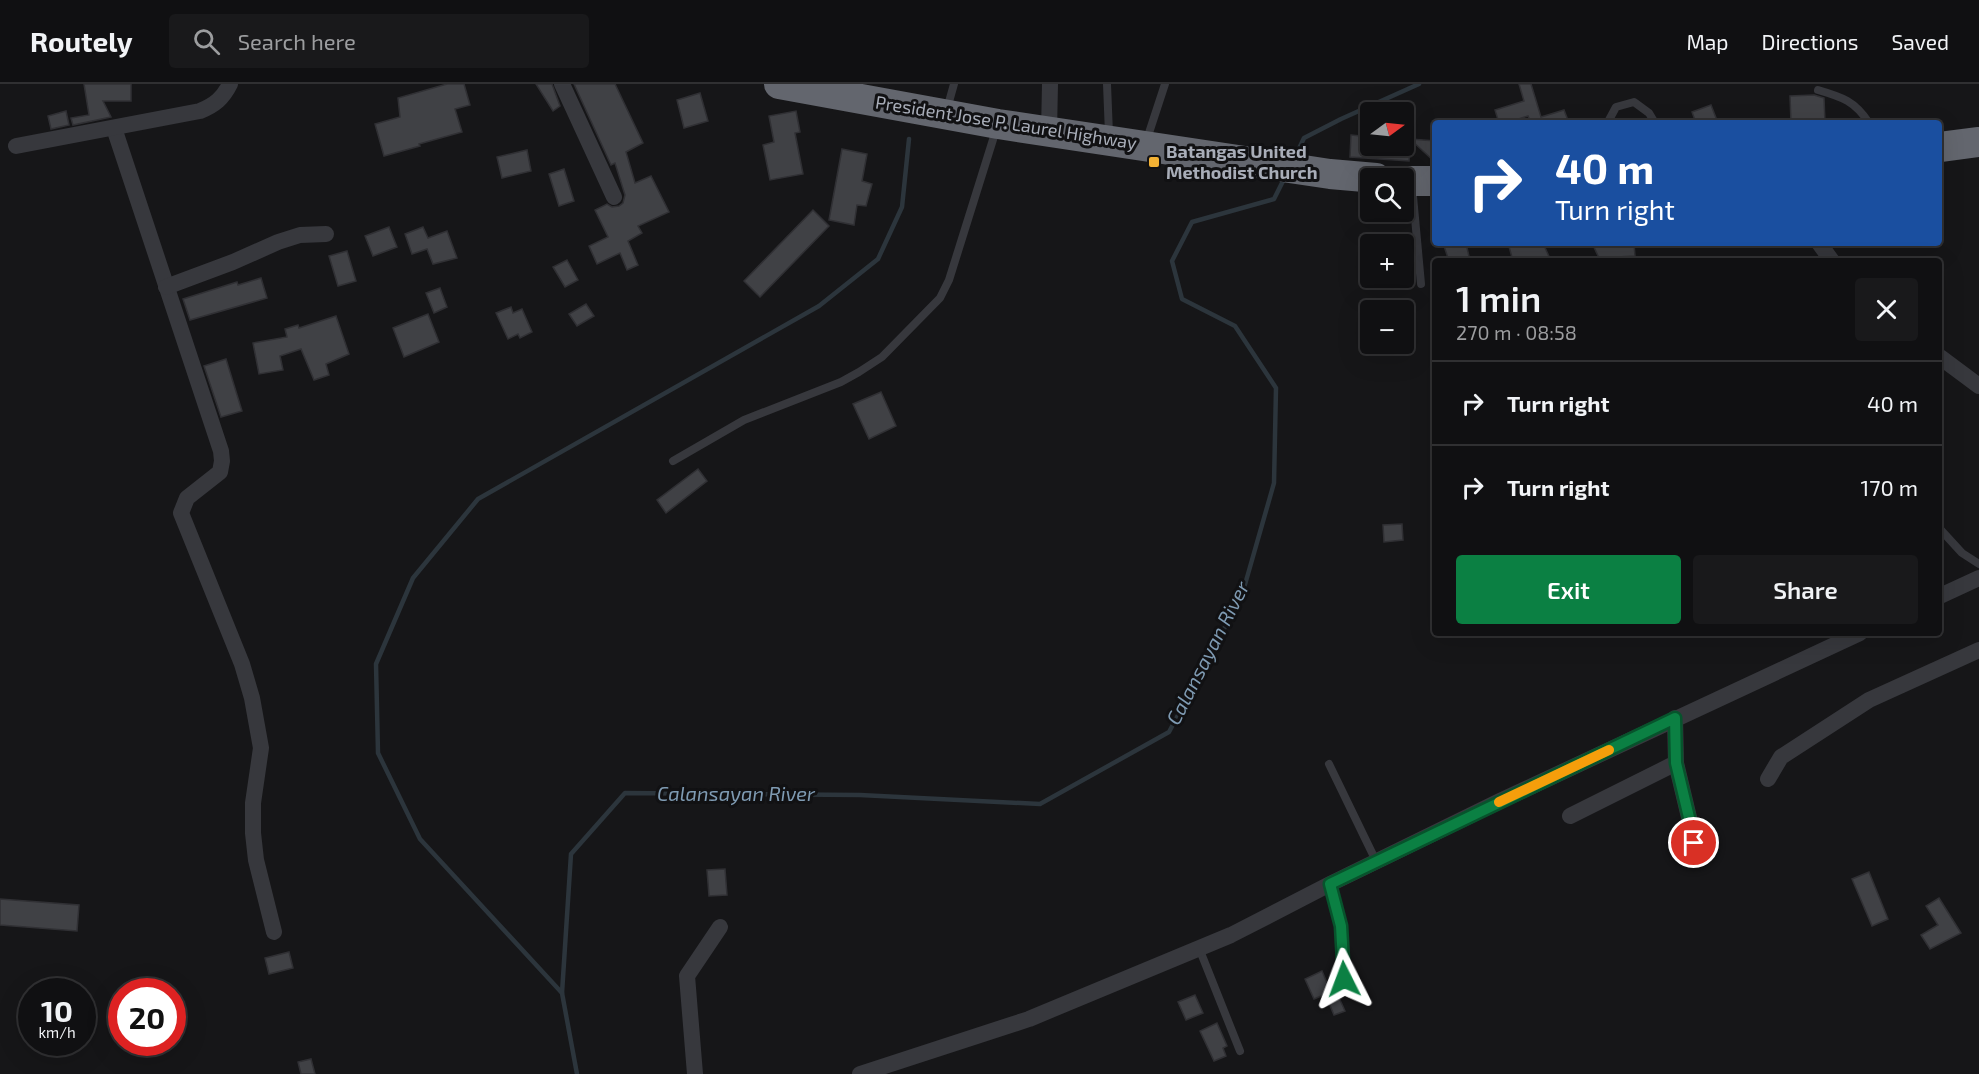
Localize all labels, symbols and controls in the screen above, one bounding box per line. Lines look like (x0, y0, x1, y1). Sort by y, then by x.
search box (169, 14, 589, 68)
text: Routely (30, 24, 133, 58)
icon: search (190, 25, 223, 58)
text: Search here (238, 28, 356, 54)
text: Map (1686, 29, 1729, 54)
text: Directions (1762, 29, 1858, 54)
text: Saved (1891, 29, 1949, 54)
street label: President Jose P. Laurel Highway (874, 90, 1139, 154)
north arrow (1360, 102, 1414, 156)
map controls (1360, 102, 1414, 354)
place label: Batangas United Methodist Church (1166, 140, 1318, 183)
text: 40 m (1555, 142, 1654, 192)
icon: right (1456, 144, 1534, 222)
marker: Batangas United Methodist Church (1147, 155, 1161, 169)
button: search (1360, 168, 1414, 222)
text: Turn right (1555, 193, 1675, 225)
button: + (1360, 234, 1414, 288)
text: 1 min (1456, 276, 1541, 319)
button: close (1855, 278, 1918, 341)
button: − (1360, 300, 1414, 354)
text: 270 m · 08:58 (1456, 320, 1577, 344)
icon: right (1456, 387, 1489, 420)
text: Turn right (1507, 390, 1609, 416)
text: 40 m (1867, 390, 1918, 416)
icon: right (1456, 471, 1489, 504)
text: Turn right (1507, 474, 1609, 500)
text: 170 m (1861, 474, 1918, 500)
button: Exit (1456, 555, 1681, 624)
button: Share (1693, 555, 1918, 624)
water label: Calansayan River (1161, 576, 1255, 729)
water label: Calansayan River (657, 781, 816, 806)
pin (1668, 817, 1719, 868)
icon: arrive (1677, 826, 1710, 859)
position arrow (1312, 947, 1376, 1011)
speed limit sign: 20 (108, 978, 186, 1056)
text: 10 (41, 992, 73, 1028)
text: km/h (38, 1023, 76, 1041)

